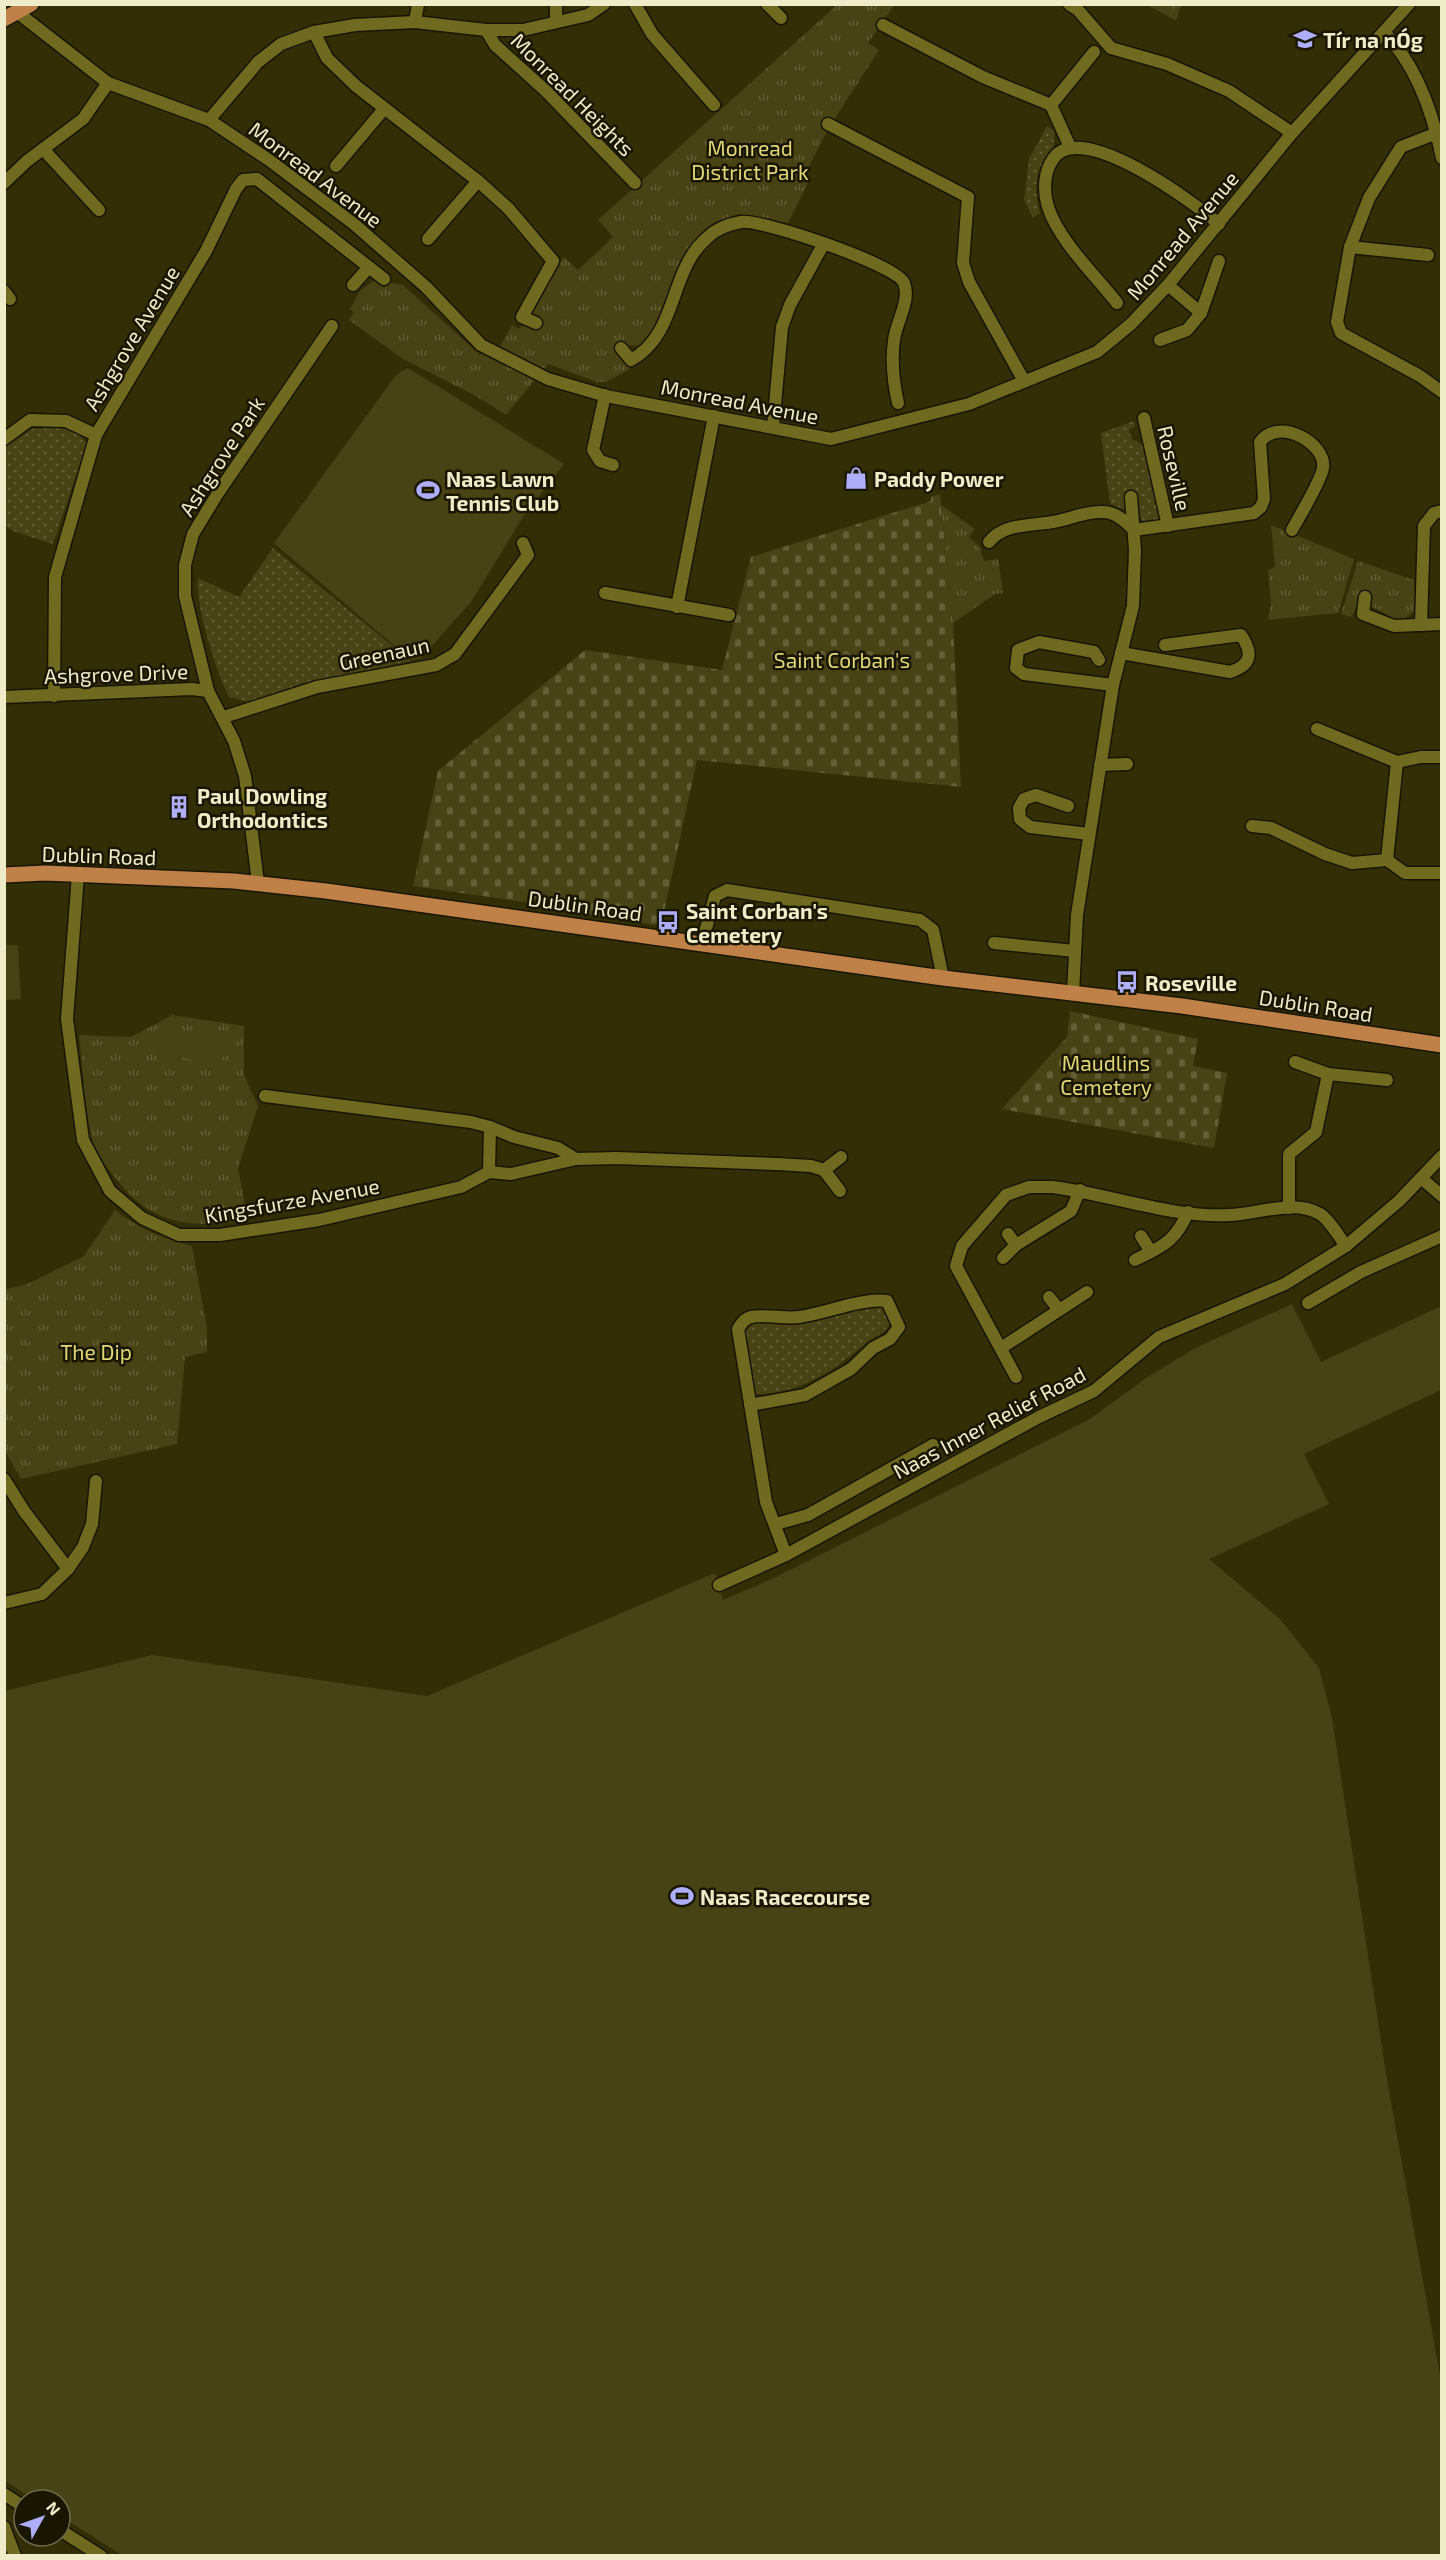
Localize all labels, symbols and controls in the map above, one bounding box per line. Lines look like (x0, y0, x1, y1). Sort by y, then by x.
school or university icon: Tír na nÓg (1292, 26, 1318, 52)
street label: Monread Heights (506, 27, 640, 161)
place label: Tír na nÓg (1323, 27, 1423, 52)
street label: Monread Avenue (245, 116, 387, 232)
park label: Monread District Park (691, 135, 809, 184)
street label: Monread Avenue (1121, 166, 1243, 304)
street label: Ashgrove Avenue (78, 261, 184, 415)
street label: Monread Avenue (659, 373, 821, 429)
street label: Ashgrove Park (173, 391, 269, 520)
street label: Roseville (1153, 423, 1197, 513)
shop icon: Paddy Power (843, 465, 869, 491)
place label: Naas Lawn Tennis Club (446, 466, 559, 515)
place label: Paddy Power (874, 466, 1004, 492)
sports icon: Naas Lawn Tennis Club (415, 477, 441, 503)
street label: Greenaun (337, 631, 431, 675)
park label: Saint Corban's (774, 647, 910, 672)
street label: Ashgrove Drive (43, 658, 189, 688)
place label: Paul Dowling Orthodontics (197, 783, 328, 832)
building icon: Paul Dowling Orthodontics (166, 794, 192, 820)
street label: Dublin Road (41, 841, 157, 869)
street label: Dublin Road (527, 885, 643, 925)
place label: Saint Corban's Cemetery (686, 898, 828, 948)
bus stop icon: Saint Corban's Cemetery (655, 909, 681, 935)
bus stop icon: Roseville (1114, 969, 1140, 995)
place label: Roseville (1145, 970, 1237, 995)
street label: Dublin Road (1257, 984, 1375, 1026)
park label: Maudlins Cemetery (1060, 1050, 1152, 1099)
street label: Kingsfurze Avenue (203, 1172, 381, 1228)
park label: The Dip (60, 1339, 132, 1364)
street label: Naas Inner Relief Road (888, 1361, 1090, 1483)
sports icon: Naas Racecourse (669, 1883, 695, 1909)
place label: Naas Racecourse (700, 1884, 870, 1909)
north arrow (12, 2488, 72, 2548)
text: N (43, 2498, 65, 2519)

